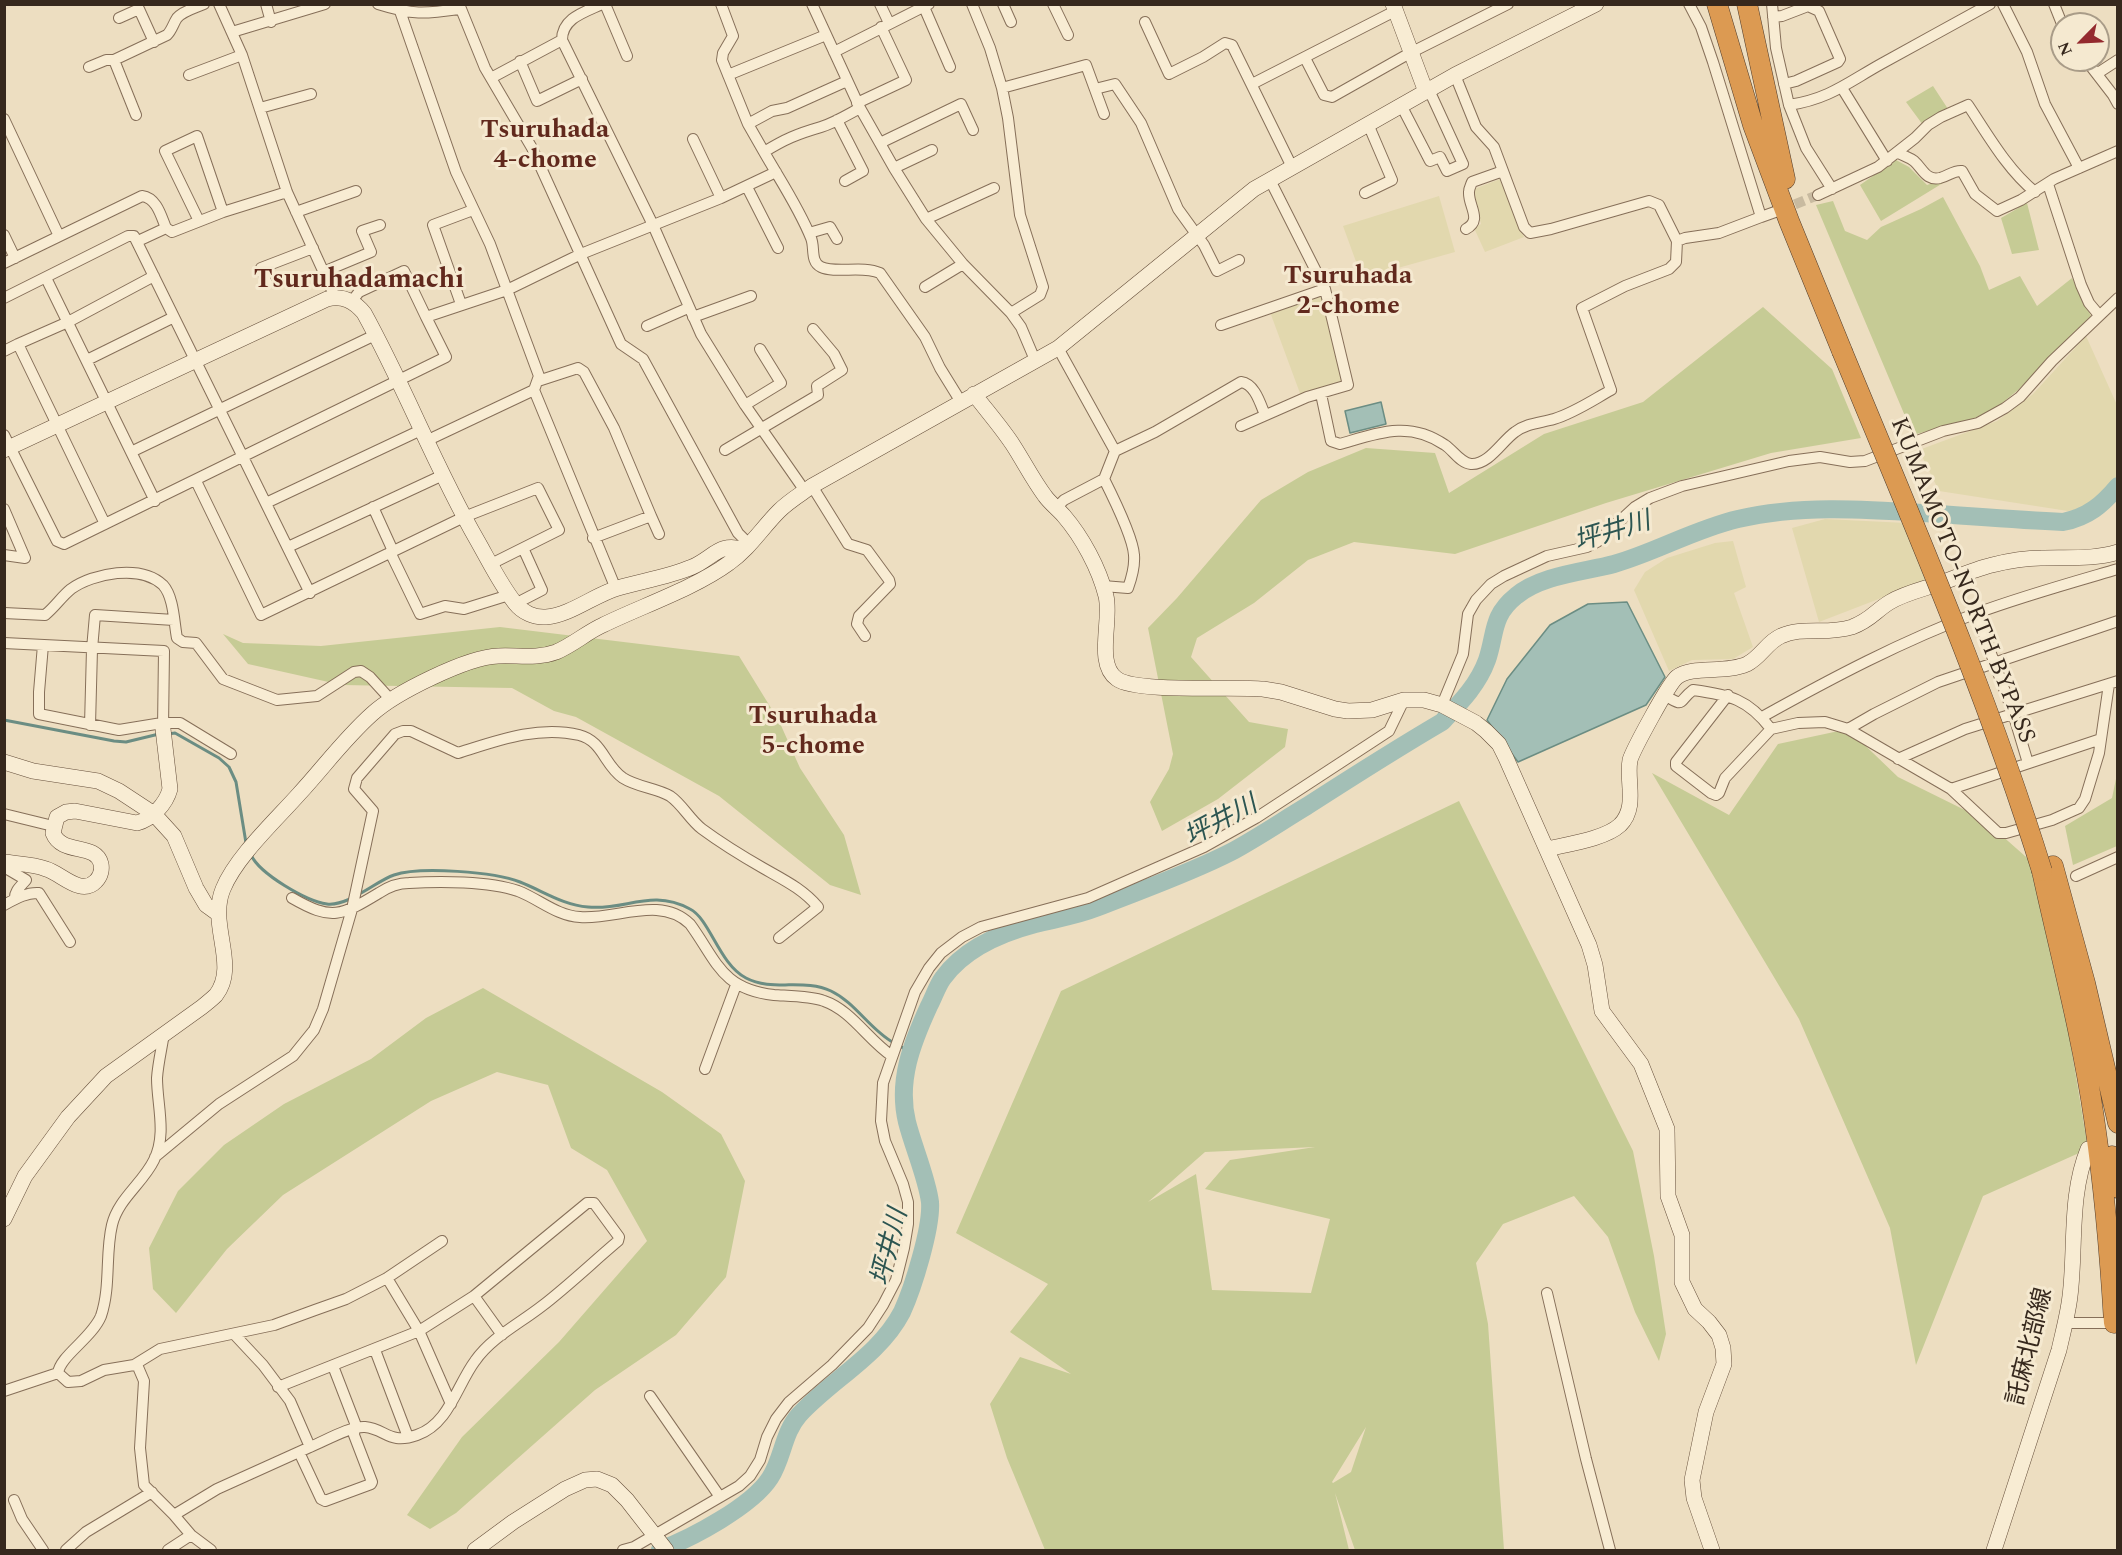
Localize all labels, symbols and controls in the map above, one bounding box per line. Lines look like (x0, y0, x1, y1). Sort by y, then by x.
north arrow (2050, 12, 2110, 72)
text: N (2052, 38, 2079, 59)
district label: Tsuruhada 4-chome (481, 116, 609, 178)
district label: Tsuruhada 2-chome (1284, 262, 1412, 324)
district label: Tsuruhadamachi (254, 266, 464, 298)
street label: KUMAMOTO-NORTH BYPASS (1882, 414, 2040, 748)
water label: 坪井川 (1571, 508, 1655, 560)
district label: Tsuruhada 5-chome (749, 702, 877, 764)
water label: 坪井川 (1180, 791, 1264, 855)
water label: 坪井川 (867, 1206, 917, 1290)
street label: 託麻北部線 (2004, 1285, 2060, 1409)

